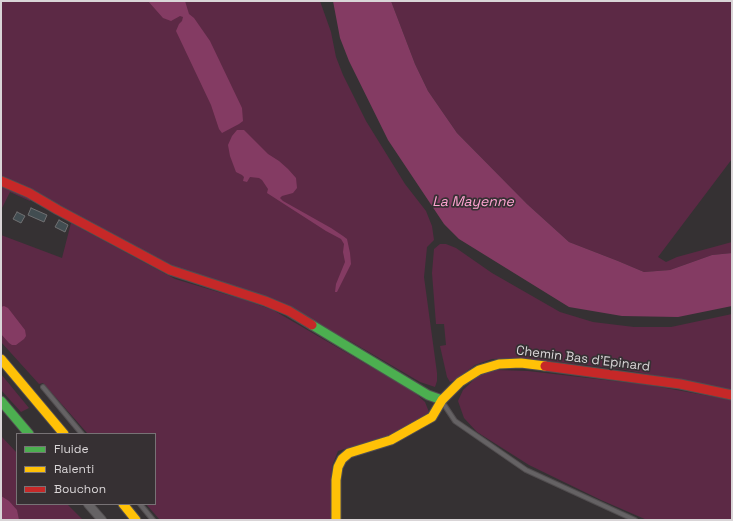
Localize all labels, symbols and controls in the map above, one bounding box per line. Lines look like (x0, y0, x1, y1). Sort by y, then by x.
water label: La Mayenne (432, 194, 514, 210)
street label: Chemin Bas d'Epinard (515, 343, 651, 375)
legend (16, 433, 156, 505)
text: Fluide (54, 441, 89, 457)
text: Ralenti (54, 461, 94, 477)
text: Bouchon (54, 481, 106, 497)

